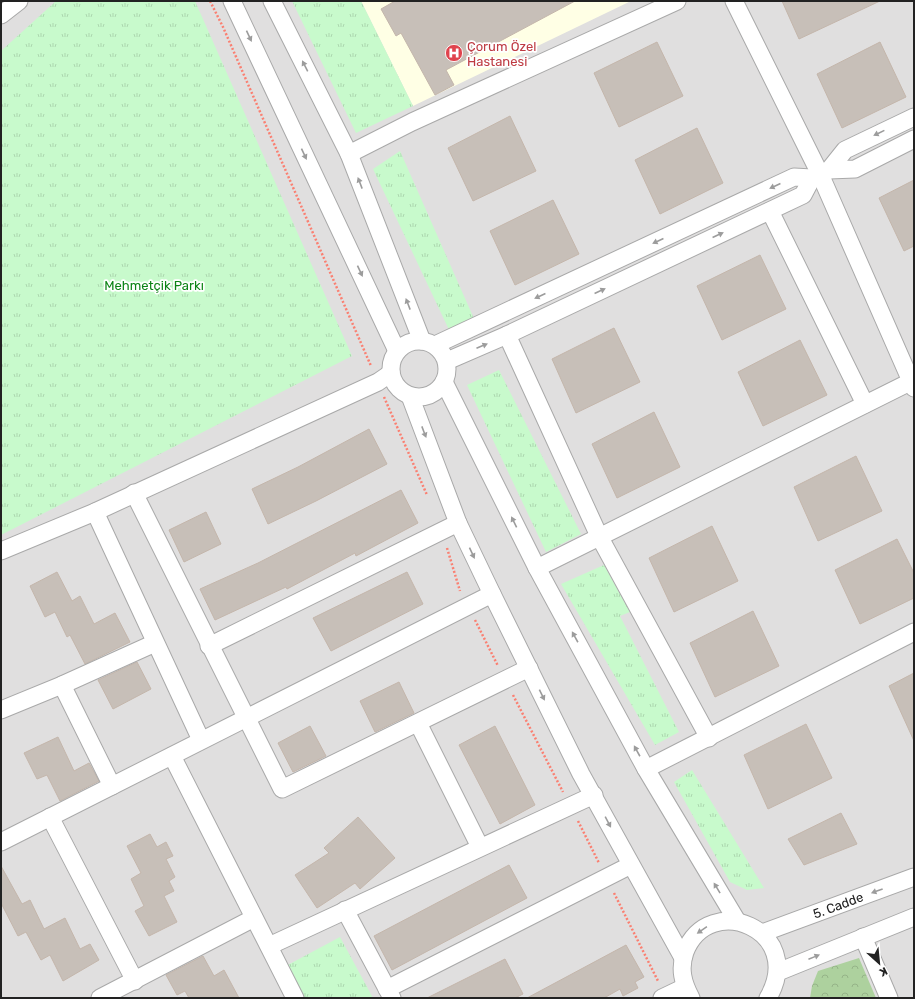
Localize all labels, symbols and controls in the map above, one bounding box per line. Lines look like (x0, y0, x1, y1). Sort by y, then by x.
one-way arrow (246, 31, 252, 42)
place label: Çorum Özel Hastanesi (467, 39, 536, 69)
hospital icon: Çorum Özel Hastanesi (444, 43, 464, 63)
one-way arrow (302, 60, 308, 72)
one-way arrow (873, 130, 885, 136)
one-way arrow (301, 148, 307, 160)
one-way arrow (357, 177, 363, 189)
one-way arrow (770, 183, 781, 189)
one-way arrow (712, 232, 723, 238)
one-way arrow (652, 238, 663, 244)
one-way arrow (357, 266, 363, 277)
park label: Mehmetçik Parkı (104, 278, 204, 293)
one-way arrow (595, 288, 606, 294)
one-way arrow (534, 293, 546, 299)
one-way arrow (404, 298, 410, 310)
one-way arrow (477, 343, 488, 349)
one-way arrow (421, 427, 427, 439)
one-way arrow (511, 516, 517, 528)
one-way arrow (469, 547, 475, 559)
one-way arrow (571, 631, 578, 643)
one-way arrow (539, 689, 545, 700)
one-way arrow (634, 745, 640, 757)
one-way arrow (605, 817, 612, 828)
one-way arrow (713, 882, 720, 894)
one-way arrow (871, 888, 883, 894)
street label: 5. Cadde (811, 889, 865, 921)
one-way arrow (696, 926, 707, 935)
north arrow (859, 943, 899, 983)
one-way arrow (808, 954, 820, 960)
text: K (876, 964, 890, 979)

